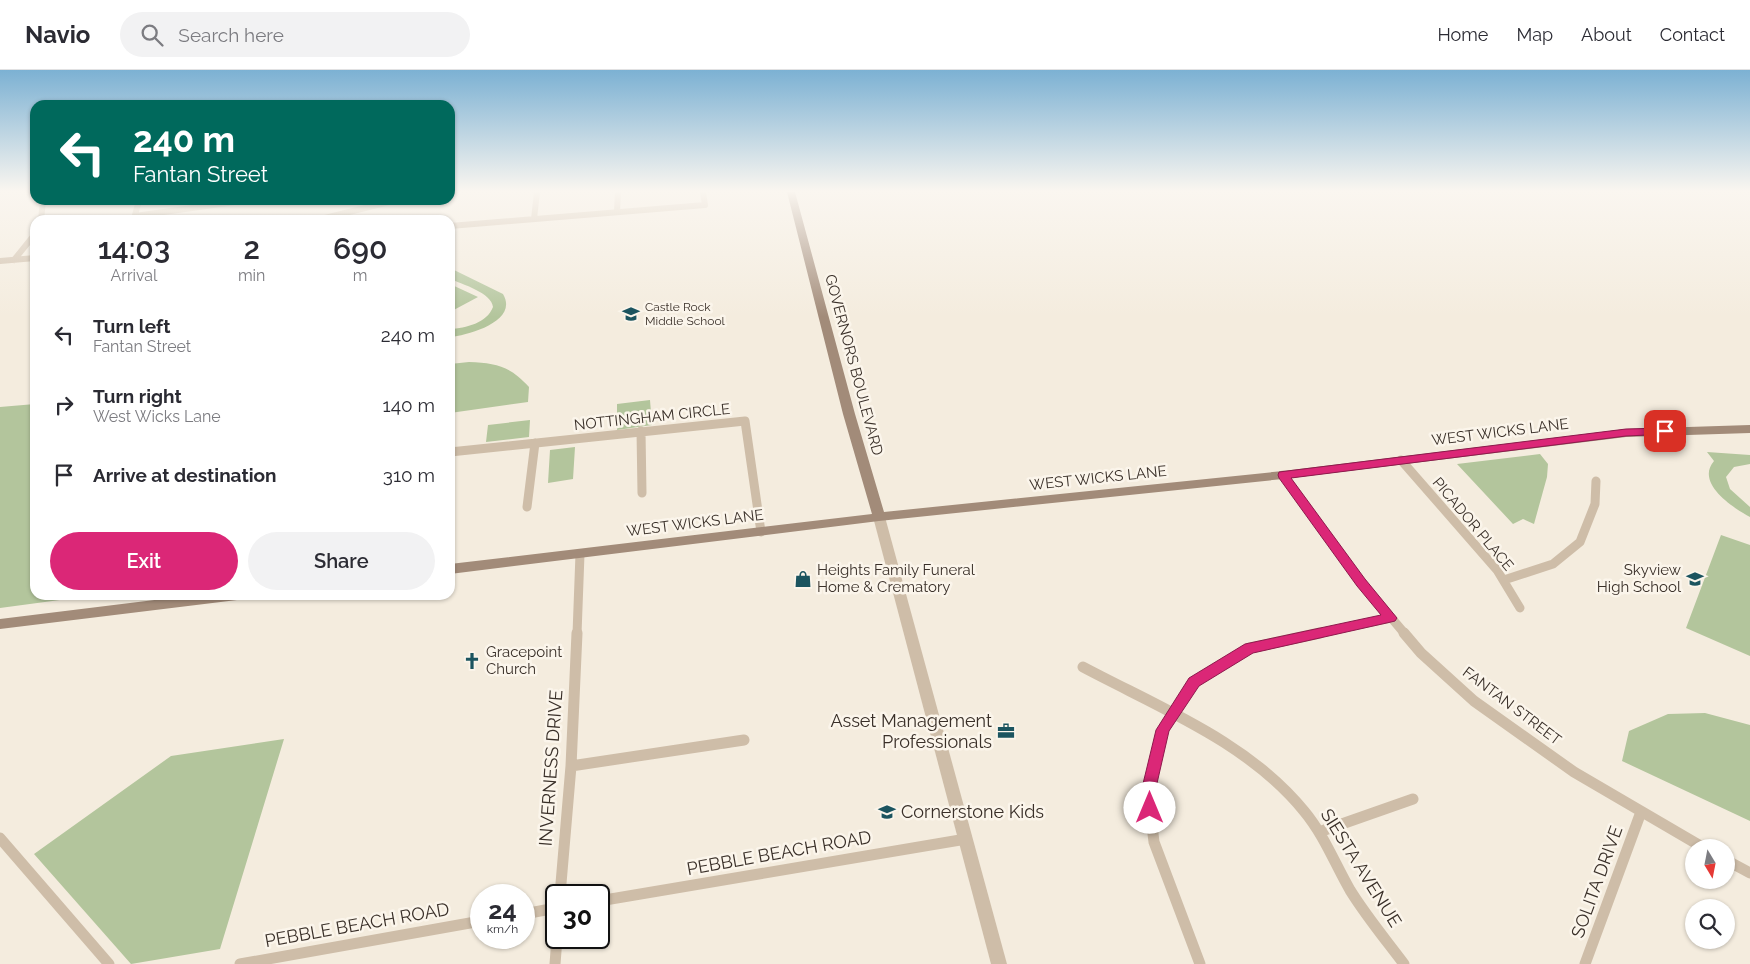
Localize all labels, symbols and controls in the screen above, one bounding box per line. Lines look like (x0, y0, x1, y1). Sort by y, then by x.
search box (120, 12, 470, 57)
text: Navio (25, 20, 90, 49)
icon: search (138, 21, 166, 49)
text: Search here (178, 24, 284, 46)
text: Home (1437, 24, 1488, 45)
text: Map (1516, 24, 1553, 45)
text: About (1581, 24, 1632, 45)
text: Contact (1660, 24, 1725, 45)
text: 240 m (133, 119, 235, 160)
icon: left (50, 120, 115, 185)
text: Fantan Street (133, 161, 268, 187)
text: 14:03 (98, 231, 170, 266)
text: 2 (243, 231, 260, 266)
text: 690 (333, 231, 387, 266)
text: Arrival (110, 266, 157, 285)
text: min (238, 266, 265, 285)
text: m (353, 266, 368, 285)
street label: GOVERNORS BOULEVARD (821, 272, 887, 458)
place label: Castle Rock Middle School (645, 300, 726, 328)
school or university icon: Castle Rock Middle School (621, 304, 641, 324)
text: Turn left (93, 315, 170, 337)
icon: left (50, 321, 78, 349)
text: 240 m (381, 324, 435, 346)
text: Fantan Street (93, 337, 191, 356)
text: Turn right (93, 385, 182, 407)
icon: right (50, 391, 78, 419)
text: 140 m (383, 394, 435, 416)
street label: NOTTINGHAM CIRCLE (573, 400, 731, 434)
text: West Wicks Lane (93, 407, 221, 426)
pin (1644, 410, 1686, 452)
street label: WEST WICKS LANE (1431, 415, 1569, 449)
icon: arrive (1651, 417, 1679, 445)
icon: arrive (50, 461, 78, 489)
street label: WEST WICKS LANE (1029, 462, 1167, 494)
text: Arrive at destination (93, 464, 277, 486)
text: 310 m (383, 464, 435, 486)
street label: PICADOR PLACE (1429, 474, 1517, 574)
street label: WEST WICKS LANE (626, 506, 764, 540)
button: Exit (50, 532, 238, 590)
button: Share (248, 532, 435, 590)
place label: Heights Family Funeral Home & Crematory (817, 561, 976, 596)
place label: Skyview High School (1597, 561, 1682, 596)
shop icon: Heights Family Funeral Home & Crematory (793, 569, 813, 589)
school or university icon: Skyview High School (1685, 569, 1705, 589)
place label: Gracepoint Church (486, 643, 562, 678)
church icon: Gracepoint Church (462, 651, 482, 671)
street label: FANTAN STREET (1459, 663, 1565, 749)
street label: INVERNESS DRIVE (535, 689, 566, 847)
place label: Asset Management Professionals (830, 710, 992, 752)
office icon: Asset Management Professionals (996, 721, 1016, 741)
position arrow (1123, 781, 1175, 833)
place label: Cornerstone Kids (901, 801, 1044, 822)
school or university icon: Cornerstone Kids (877, 802, 897, 822)
street label: SIESTA AVENUE (1317, 805, 1406, 931)
street label: SOLITA DRIVE (1567, 823, 1627, 941)
street label: PEBBLE BEACH ROAD (685, 826, 873, 879)
north arrow (1685, 839, 1735, 889)
map controls (1685, 839, 1735, 949)
speed limit sign: 30 (545, 884, 610, 949)
text: 24 (488, 895, 517, 925)
street label: PEBBLE BEACH ROAD (263, 898, 451, 951)
button: search (1685, 899, 1735, 949)
text: km/h (487, 922, 518, 936)

